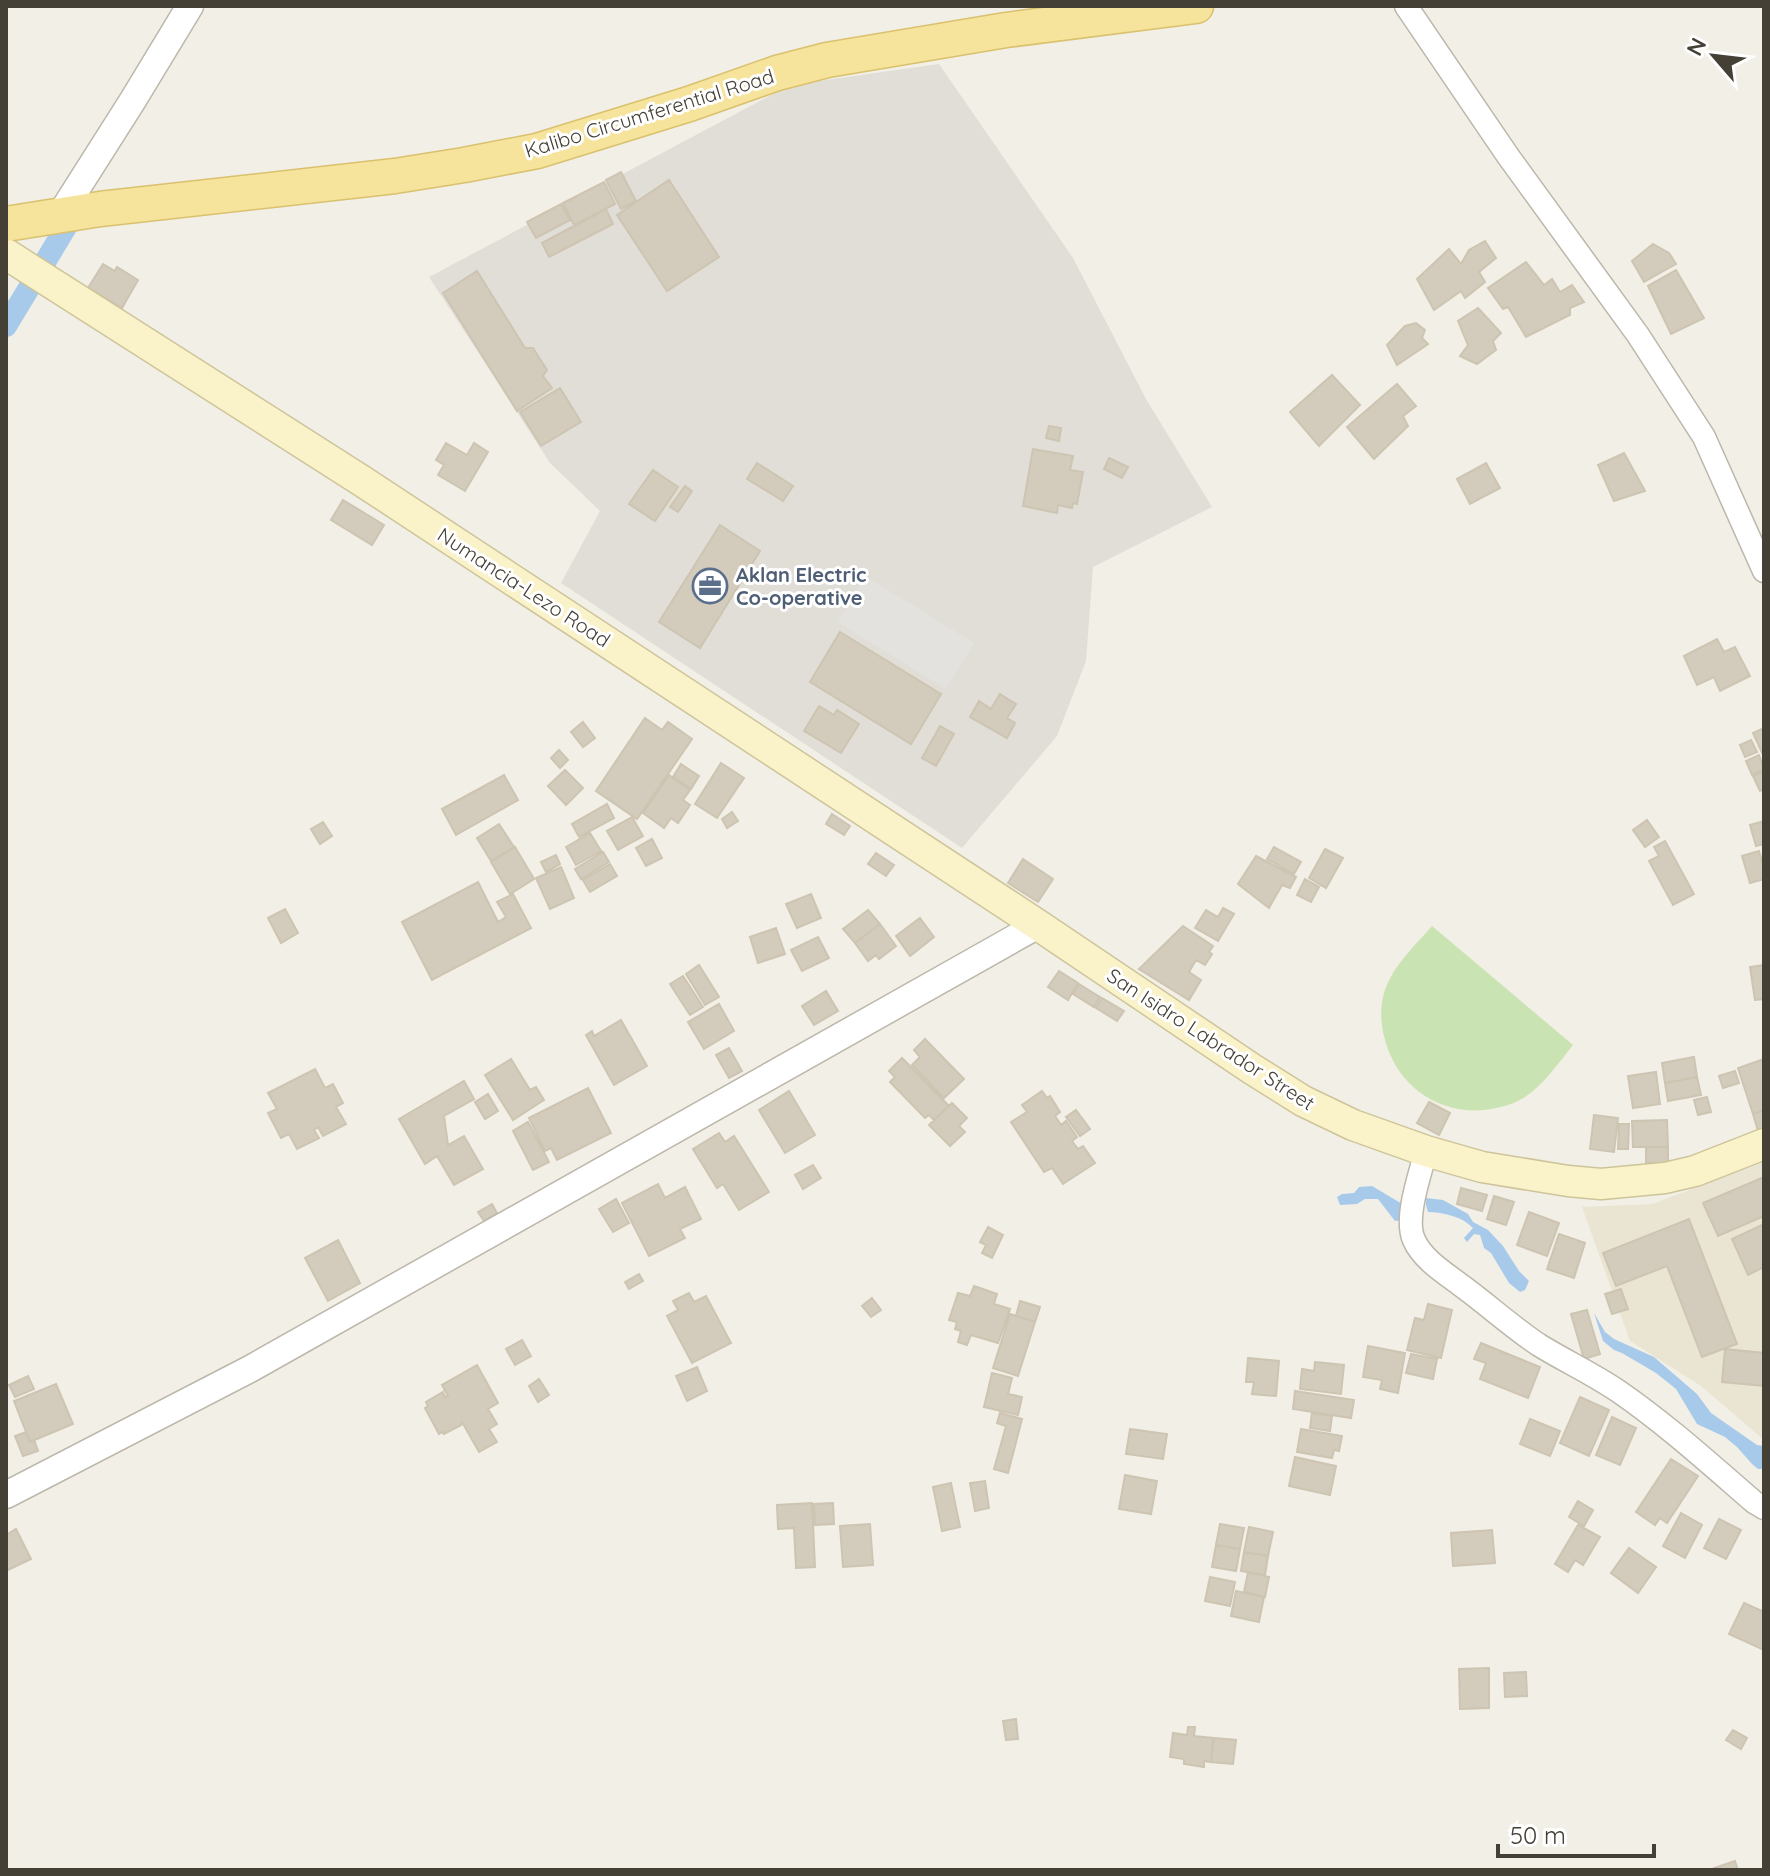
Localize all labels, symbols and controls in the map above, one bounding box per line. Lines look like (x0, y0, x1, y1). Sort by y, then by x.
north arrow (1674, 16, 1754, 96)
text: N (1680, 33, 1712, 60)
street label: Kalibo Circumferential Road (521, 63, 777, 163)
street label: Numancia-Lezo Road (433, 522, 615, 652)
place label: Aklan Electric Co-operative (736, 562, 866, 610)
office icon: Aklan Electric Co-operative (691, 567, 729, 605)
street label: San Isidro Labrador Street (1103, 962, 1320, 1116)
scale bar (1498, 1808, 1654, 1858)
text: 50 m (1510, 1820, 1566, 1850)

